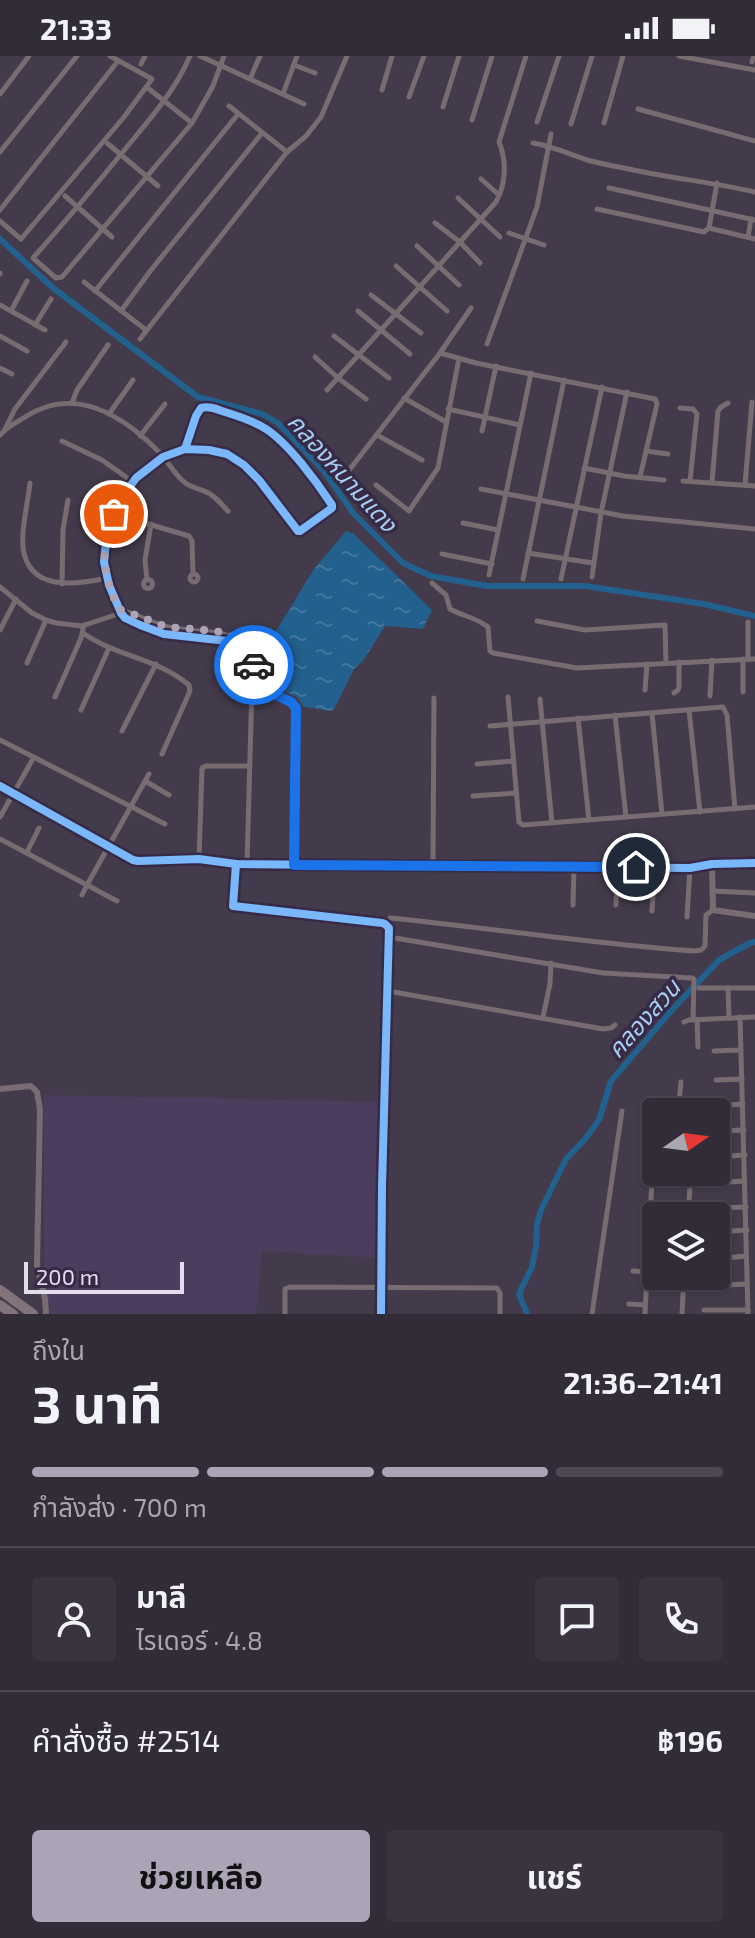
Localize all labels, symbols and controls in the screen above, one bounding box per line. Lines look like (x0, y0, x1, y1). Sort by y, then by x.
text: 21:33 (40, 10, 112, 46)
water label: คลองหนามแดง (282, 407, 405, 538)
pin (80, 480, 148, 548)
icon: bag (92, 492, 136, 536)
courier (214, 625, 294, 705)
icon: car (232, 643, 276, 687)
pin (602, 833, 670, 901)
icon: home (614, 845, 658, 889)
water label: คลองสวน (600, 972, 687, 1063)
north arrow (642, 1098, 730, 1186)
map controls (642, 1098, 730, 1290)
button: layers (642, 1202, 730, 1290)
scale bar (24, 1258, 184, 1294)
text: 200 m (36, 1263, 99, 1289)
text: ถึงใน (32, 1334, 85, 1365)
text: 21:36–21:41 (563, 1364, 723, 1400)
text: 3 นาที (32, 1371, 162, 1433)
text: กำลังส่ง · 700 m (32, 1491, 207, 1522)
button: person (32, 1577, 116, 1661)
button: chat (535, 1577, 619, 1661)
button: phone (639, 1577, 723, 1661)
text: มาลี (136, 1578, 186, 1614)
text: ไรเดอร์ · 4.8 (136, 1624, 263, 1655)
text: คำสั่งซื้อ #2514 (32, 1722, 220, 1758)
text: ฿196 (657, 1722, 723, 1758)
button: ช่วยเหลือ (32, 1830, 370, 1922)
button: แชร์ (386, 1830, 723, 1922)

